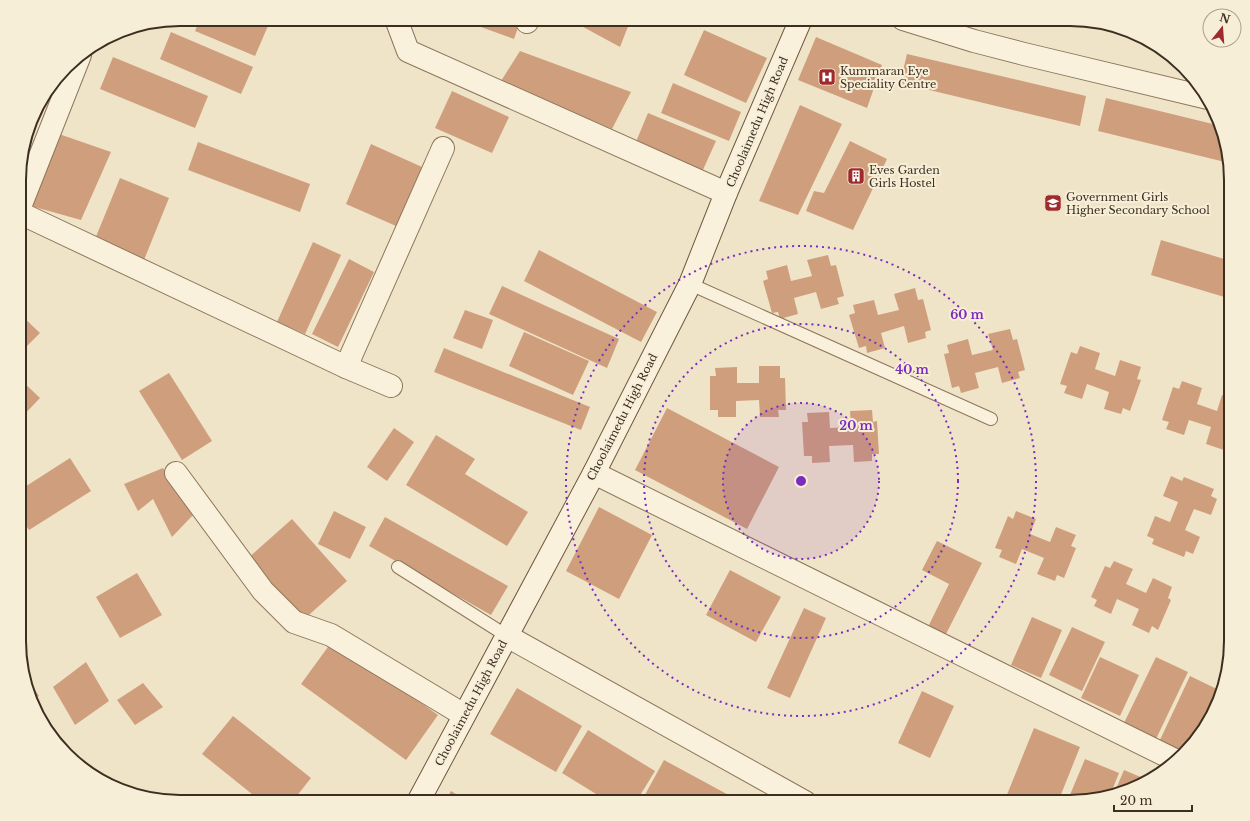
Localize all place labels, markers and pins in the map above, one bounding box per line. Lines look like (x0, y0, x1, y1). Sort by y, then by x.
place label: Kummaran Eye Speciality Centre (840, 64, 936, 91)
hospital icon: Kummaran Eye Speciality Centre (817, 67, 837, 87)
place label: Eves Garden Girls Hostel (869, 163, 940, 190)
building icon: Eves Garden Girls Hostel (846, 166, 866, 186)
place label: Government Girls Higher Secondary School (1066, 190, 1210, 217)
school or university icon: Government Girls Higher Secondary School (1043, 193, 1063, 213)
centre of rings (794, 474, 808, 488)

